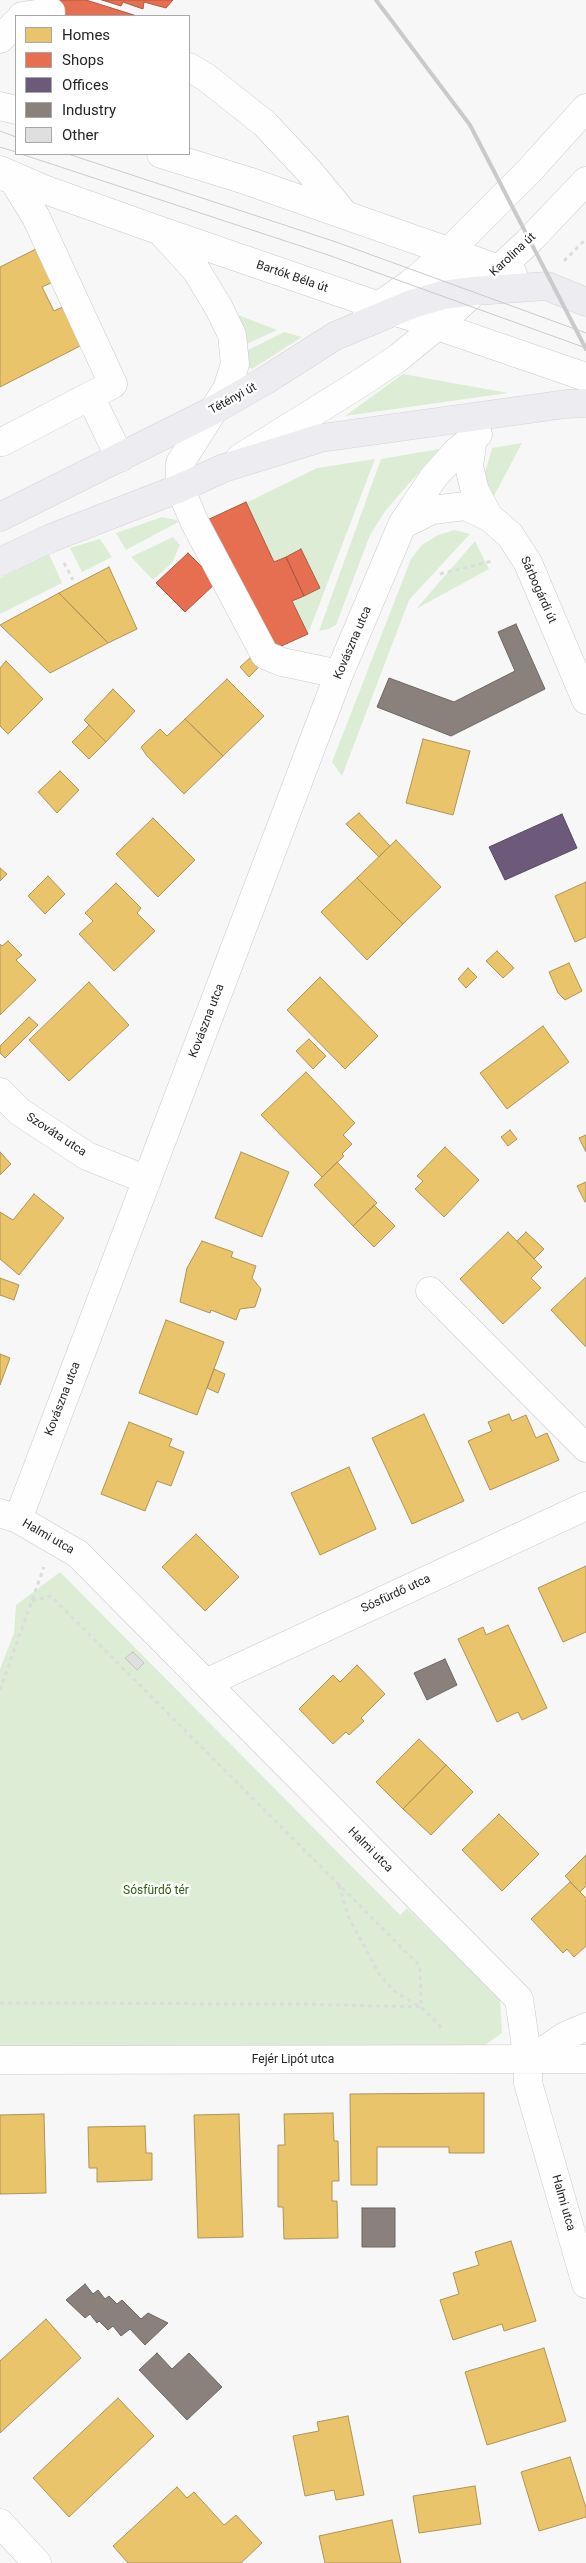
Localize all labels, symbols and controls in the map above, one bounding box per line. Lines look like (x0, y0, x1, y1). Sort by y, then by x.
legend (15, 15, 190, 155)
text: Homes (62, 26, 110, 44)
text: Shops (62, 51, 104, 69)
text: Offices (62, 76, 109, 94)
text: Industry (62, 101, 116, 119)
text: Other (62, 126, 99, 144)
street label: Karolina út (487, 230, 539, 280)
street label: Bartók Béla út (254, 258, 330, 296)
street label: Tétényi út (207, 380, 259, 418)
street label: Sárbogárdi út (517, 554, 559, 626)
street label: Kovászna utca (331, 604, 375, 682)
street label: Kovászna utca (186, 982, 228, 1060)
street label: Szováta utca (23, 1110, 89, 1160)
street label: Kovászna utca (42, 1360, 84, 1438)
street label: Halmi utca (19, 1516, 77, 1558)
street label: Sósfürdő utca (359, 1572, 433, 1616)
street label: Halmi utca (344, 1824, 396, 1876)
park label: Sósfürdő tér (123, 1884, 189, 1898)
street label: Fejér Lipót utca (252, 2053, 334, 2067)
street label: Halmi utca (548, 2173, 578, 2233)

